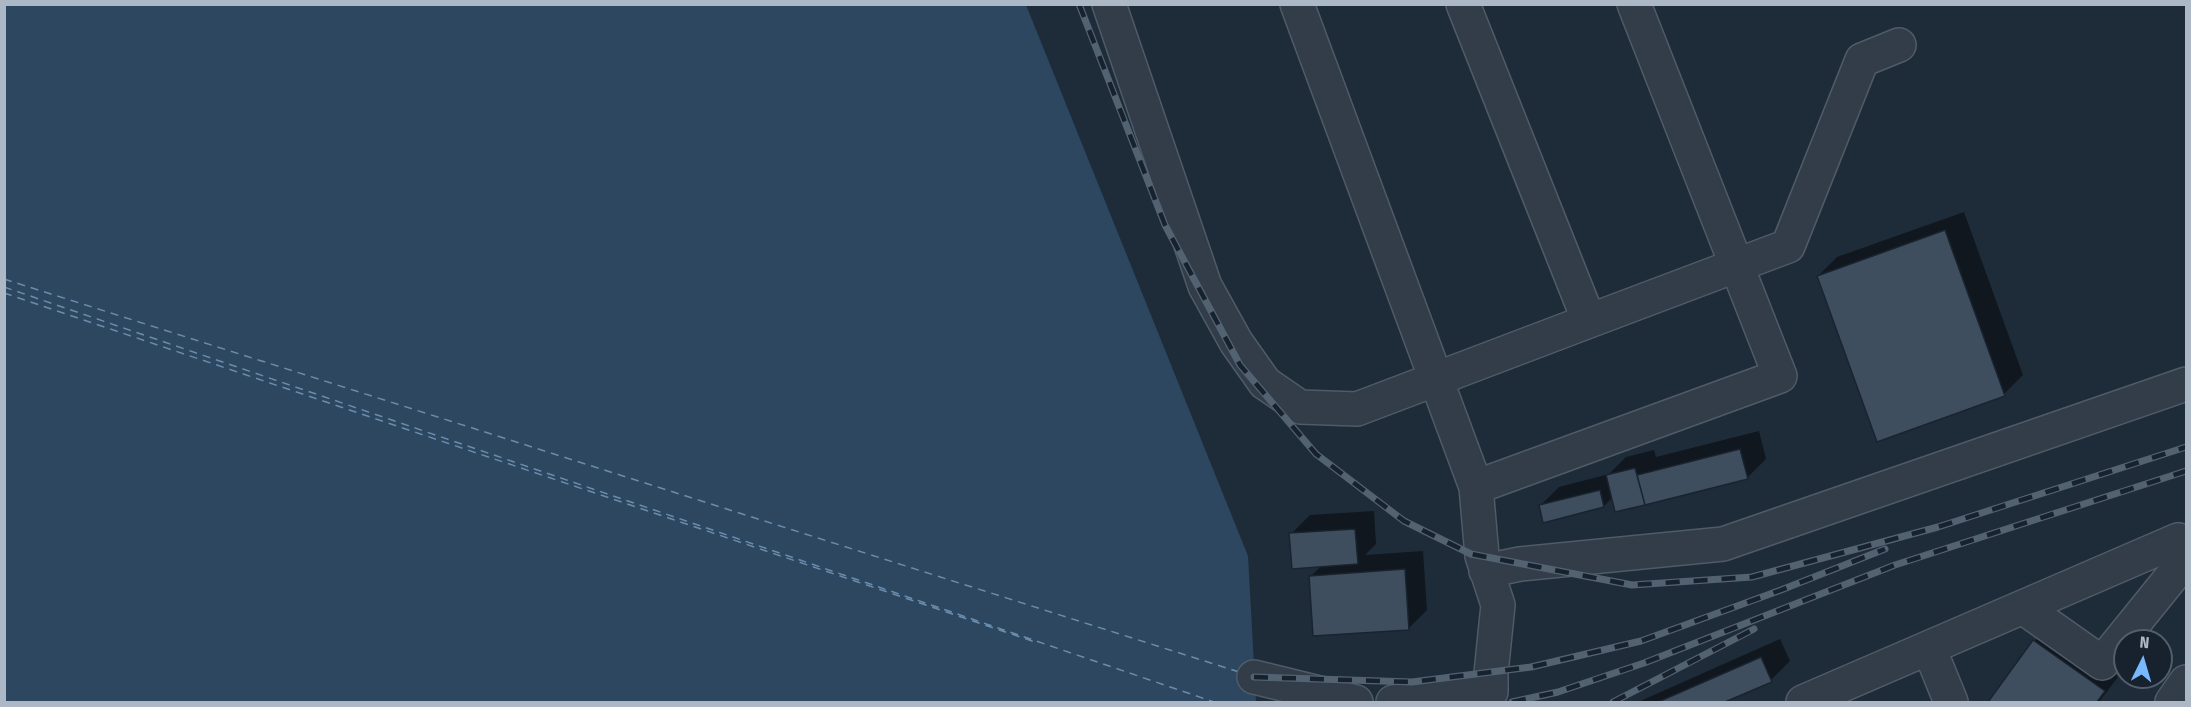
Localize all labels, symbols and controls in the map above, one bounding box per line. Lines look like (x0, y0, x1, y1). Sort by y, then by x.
north arrow (2113, 629, 2173, 689)
text: N (2139, 633, 2150, 652)

